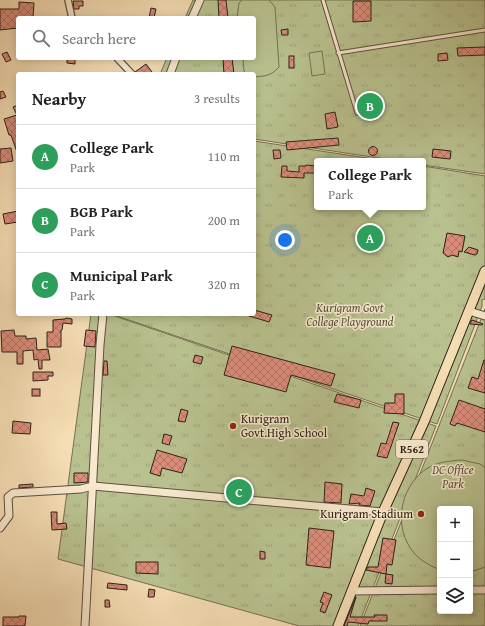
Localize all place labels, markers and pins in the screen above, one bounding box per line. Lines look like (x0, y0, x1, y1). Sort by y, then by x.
pin: B (357, 91, 383, 121)
pin: A (357, 223, 383, 253)
place label: Kurigram Govt.High School (241, 410, 328, 441)
marker: Kurigram Govt.High School (228, 421, 238, 431)
pin: C (226, 477, 252, 507)
place label: Kurigram Stadium (320, 505, 413, 522)
marker: Kurigram Stadium (416, 509, 426, 519)

